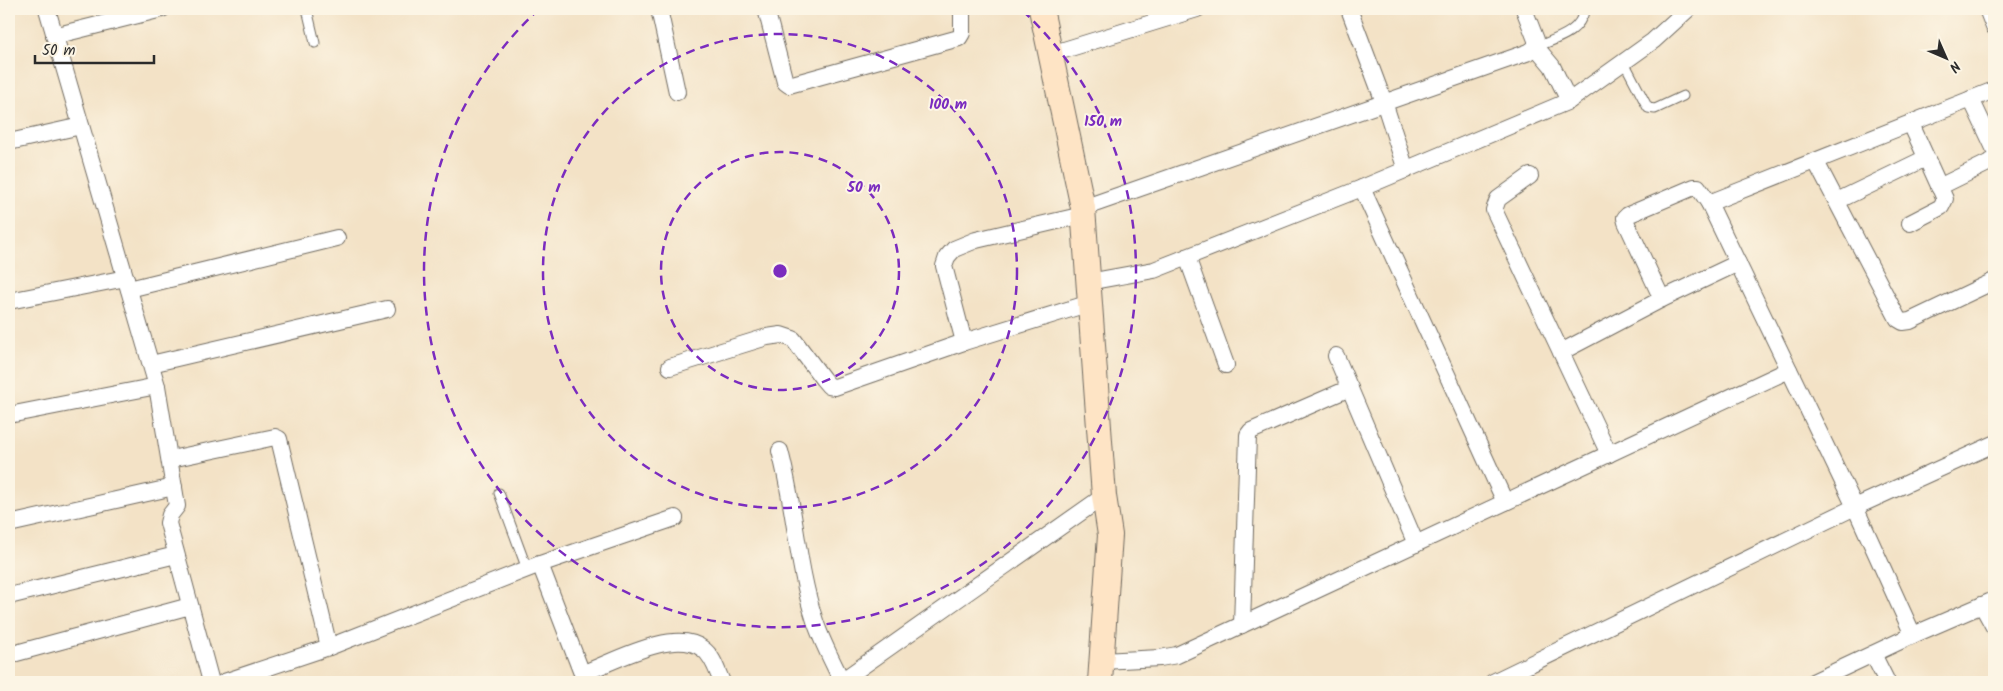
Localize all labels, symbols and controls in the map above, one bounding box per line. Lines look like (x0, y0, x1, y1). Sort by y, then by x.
scale bar (35, 32, 154, 64)
north arrow (1920, 32, 1970, 82)
text: 50 m (42, 39, 76, 63)
text: N (1943, 56, 1965, 78)
text: 100 m (929, 93, 967, 117)
text: 150 m (1084, 110, 1122, 134)
text: 50 m (846, 176, 881, 200)
centre of rings (771, 262, 789, 280)

